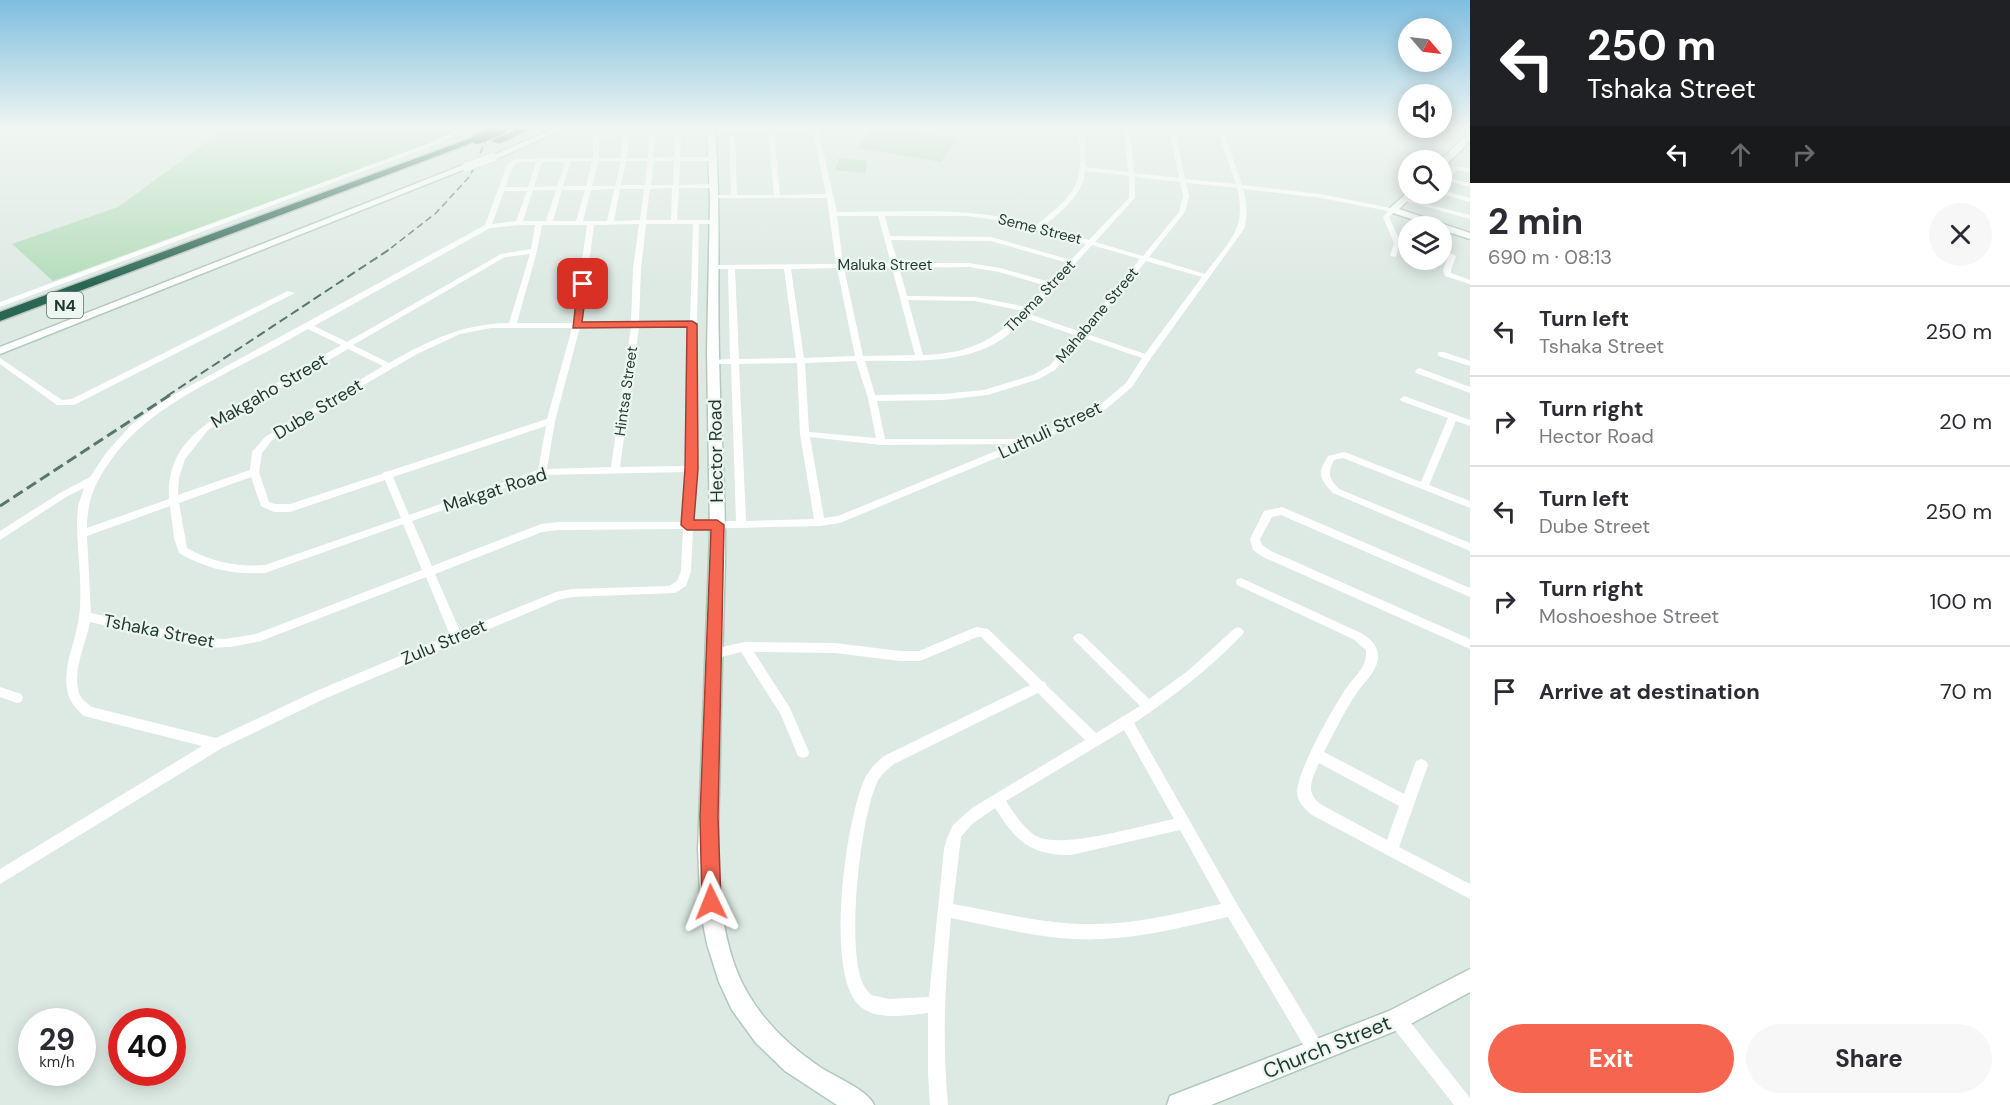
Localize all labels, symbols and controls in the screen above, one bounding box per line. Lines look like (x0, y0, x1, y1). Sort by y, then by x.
north arrow (1398, 18, 1452, 72)
map controls (1398, 18, 1452, 270)
text: 250 m (1587, 18, 1716, 73)
icon: left (1488, 24, 1566, 102)
text: Tshaka Street (1587, 71, 1756, 106)
button: sound (1398, 84, 1452, 138)
icon: left (1661, 138, 1694, 171)
icon: ahead (1724, 138, 1757, 171)
icon: right (1787, 138, 1820, 171)
button: search (1398, 150, 1452, 204)
text: 2 min (1488, 198, 1583, 245)
button: close (1929, 203, 1992, 266)
street label: Seme Street (996, 209, 1084, 249)
button: layers (1398, 216, 1452, 270)
text: 690 m · 08:13 (1488, 244, 1612, 270)
street label: Maluka Street (838, 255, 933, 275)
street label: Thema Street (1000, 255, 1080, 337)
pin (557, 258, 608, 309)
street label: Mahabane Street (1051, 263, 1143, 367)
icon: arrive (566, 267, 599, 300)
road number: N4 (47, 292, 83, 318)
text: Turn left (1539, 304, 1629, 333)
icon: left (1488, 315, 1521, 348)
text: 250 m (1925, 317, 1992, 346)
text: Tshaka Street (1539, 333, 1664, 359)
street label: Hintsa Street (610, 345, 642, 437)
street label: Makgaho Street (206, 348, 332, 434)
street label: Dube Street (269, 373, 367, 445)
text: Turn right (1539, 394, 1644, 423)
street label: Luthuli Street (994, 396, 1106, 464)
street label: Hector Road (703, 399, 729, 503)
icon: right (1488, 405, 1521, 438)
text: 20 m (1939, 407, 1992, 436)
text: Hector Road (1539, 423, 1654, 449)
street label: Makgat Road (440, 462, 550, 518)
text: Turn left (1539, 484, 1629, 513)
icon: left (1488, 495, 1521, 528)
text: 250 m (1925, 497, 1992, 526)
text: Dube Street (1539, 513, 1650, 539)
text: Turn right (1539, 574, 1644, 603)
icon: right (1488, 585, 1521, 618)
text: 100 m (1930, 587, 1992, 616)
text: Moshoeshoe Street (1539, 603, 1719, 629)
street label: Tshaka Street (101, 608, 217, 654)
street label: Zulu Street (398, 613, 490, 671)
icon: arrive (1488, 675, 1521, 708)
text: Arrive at destination (1539, 677, 1760, 706)
text: 70 m (1940, 677, 1992, 706)
position arrow (679, 870, 743, 934)
speed limit sign: 40 (108, 1008, 186, 1086)
street label: Church Street (1259, 1009, 1395, 1085)
text: 29 (39, 1020, 75, 1059)
button: Exit (1488, 1024, 1734, 1093)
button: Share (1746, 1024, 1992, 1093)
text: km/h (39, 1052, 75, 1072)

